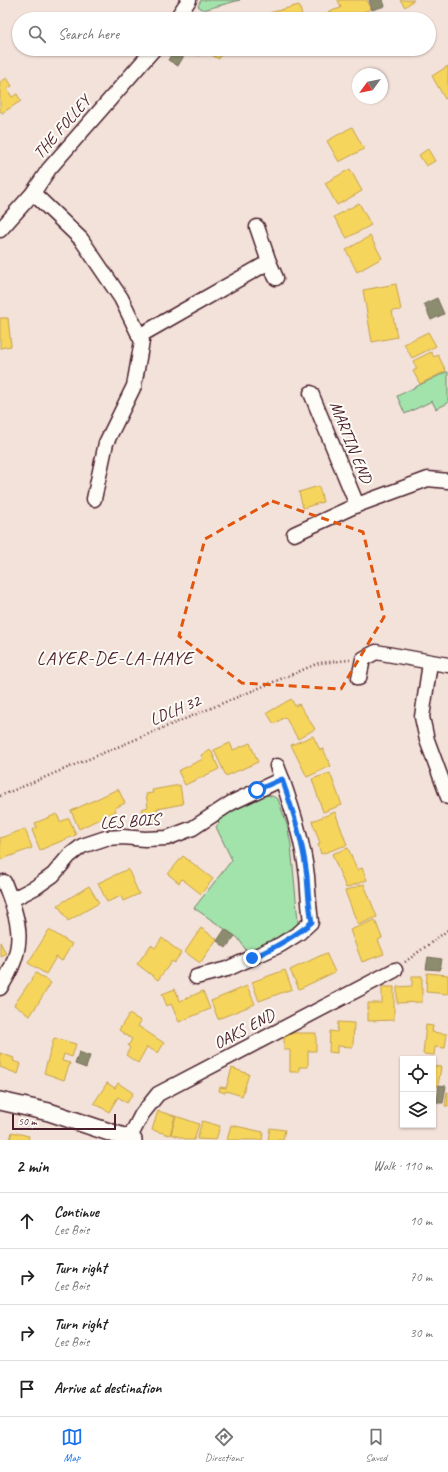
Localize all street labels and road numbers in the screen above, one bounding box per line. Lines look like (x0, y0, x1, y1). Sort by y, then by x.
street label: THE FOLLEY (29, 89, 97, 163)
street label: MARTIN END (325, 398, 378, 488)
street label: LDLH 32 (146, 689, 205, 730)
street label: LES BOIS (99, 808, 164, 834)
street label: OAKS END (210, 1003, 280, 1054)

